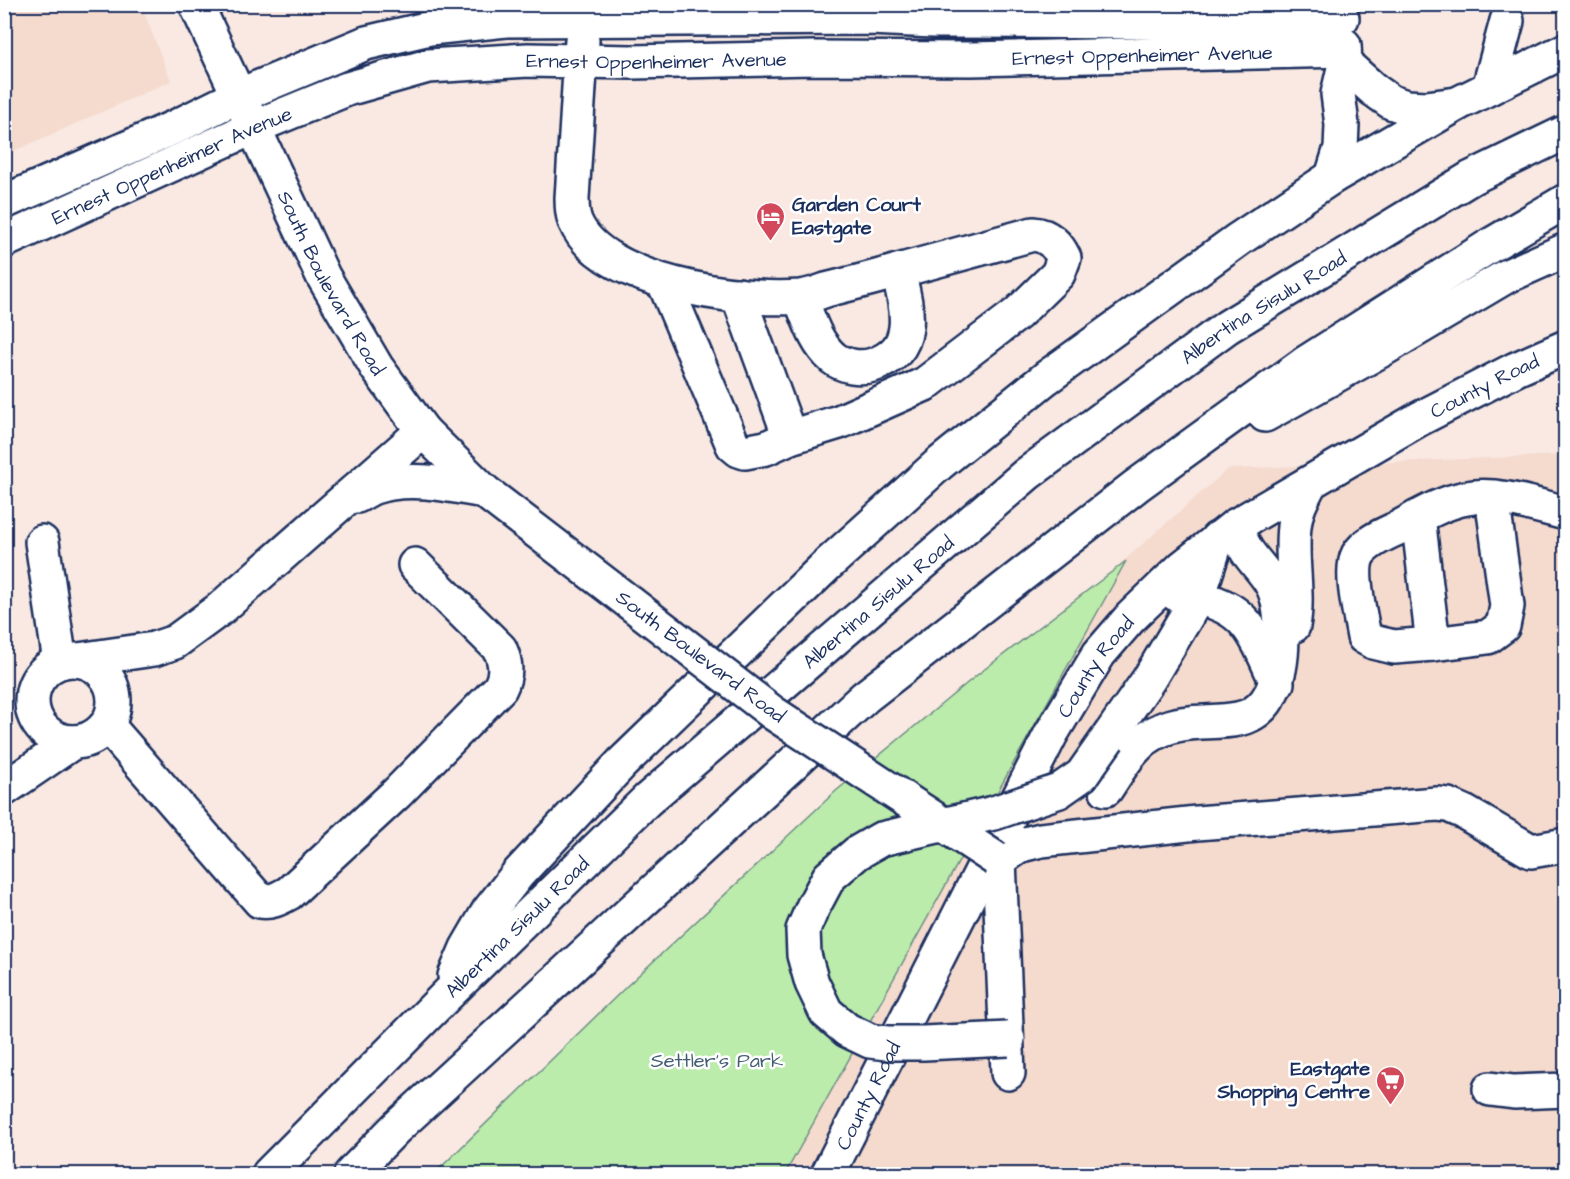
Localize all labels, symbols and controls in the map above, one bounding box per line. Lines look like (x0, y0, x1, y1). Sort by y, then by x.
street label: Ernest Oppenheimer Avenue (1012, 39, 1273, 73)
street label: Ernest Oppenheimer Avenue (526, 46, 787, 77)
street label: Ernest Oppenheimer Avenue (47, 100, 296, 232)
street label: South Boulevard Road (270, 186, 391, 382)
place label: Garden Court Eastgate (792, 191, 922, 243)
hotel icon: Garden Court Eastgate (755, 200, 787, 242)
street label: Albertina Sisulu Road (1175, 244, 1352, 371)
street label: County Road (1425, 348, 1544, 426)
street label: Albertina Sisulu Road (797, 530, 960, 676)
street label: South Boulevard Road (610, 584, 791, 730)
street label: County Road (1051, 610, 1141, 723)
street label: Albertina Sisulu Road (439, 851, 596, 1005)
street label: County Road (829, 1037, 908, 1155)
park label: Settler's Park (651, 1047, 783, 1075)
place label: Eastgate Shopping Centre (1216, 1055, 1370, 1107)
supermarket icon: Eastgate Shopping Centre (1375, 1064, 1407, 1106)

